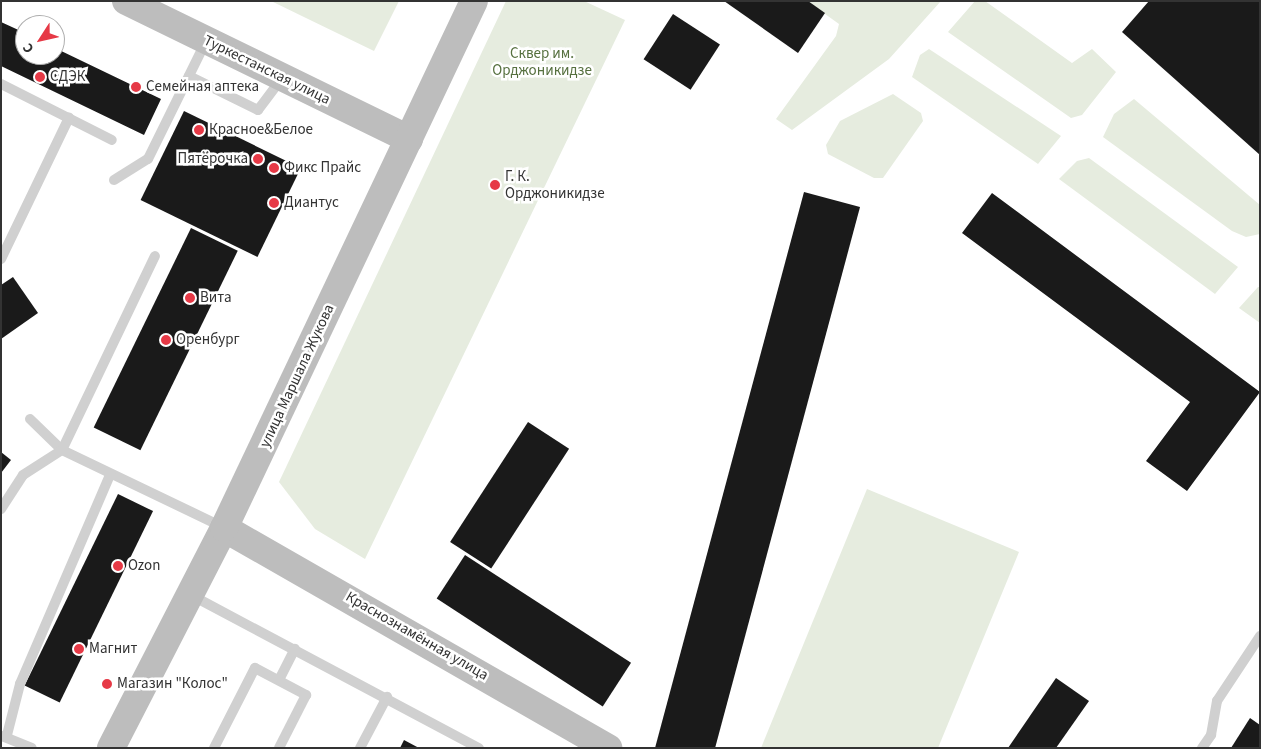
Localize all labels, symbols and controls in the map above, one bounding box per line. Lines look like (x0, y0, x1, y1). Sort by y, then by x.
north arrow (15, 15, 65, 65)
street label: Туркестанская улица (201, 32, 333, 108)
text: С (18, 39, 39, 57)
park label: Сквер им. Орджоникидзе (492, 44, 592, 79)
place label: СДЭК (50, 68, 85, 86)
marker: СДЭК (34, 71, 46, 83)
place label: Семейная аптека (146, 78, 259, 96)
marker: Семейная аптека (130, 81, 142, 93)
place label: Красное&Белое (209, 121, 313, 139)
marker: Красное&Белое (193, 124, 205, 136)
place label: Пятёрочка (177, 150, 248, 168)
marker: Пятёрочка (252, 153, 264, 165)
place label: Фикс Прайс (284, 159, 361, 177)
marker: Фикс Прайс (268, 162, 280, 174)
place label: Г. К. Орджоникидзе (505, 167, 605, 202)
marker: Г. К. Орджоникидзе (489, 179, 501, 191)
place label: Диантус (284, 194, 339, 212)
marker: Диантус (268, 197, 280, 209)
place label: Вита (200, 289, 231, 307)
marker: Вита (184, 292, 196, 304)
street label: улица Маршала Жукова (256, 301, 338, 451)
place label: Оренбург (176, 331, 240, 349)
marker: Оренбург (160, 334, 172, 346)
place label: Ozon (128, 557, 160, 575)
marker: Ozon (112, 560, 124, 572)
street label: Краснознамённая улица (342, 588, 492, 684)
place label: Магнит (89, 640, 137, 658)
marker: Магнит (73, 643, 85, 655)
place label: Магазин "Колос" (117, 675, 228, 693)
marker: Магазин "Колос" (101, 678, 113, 690)

